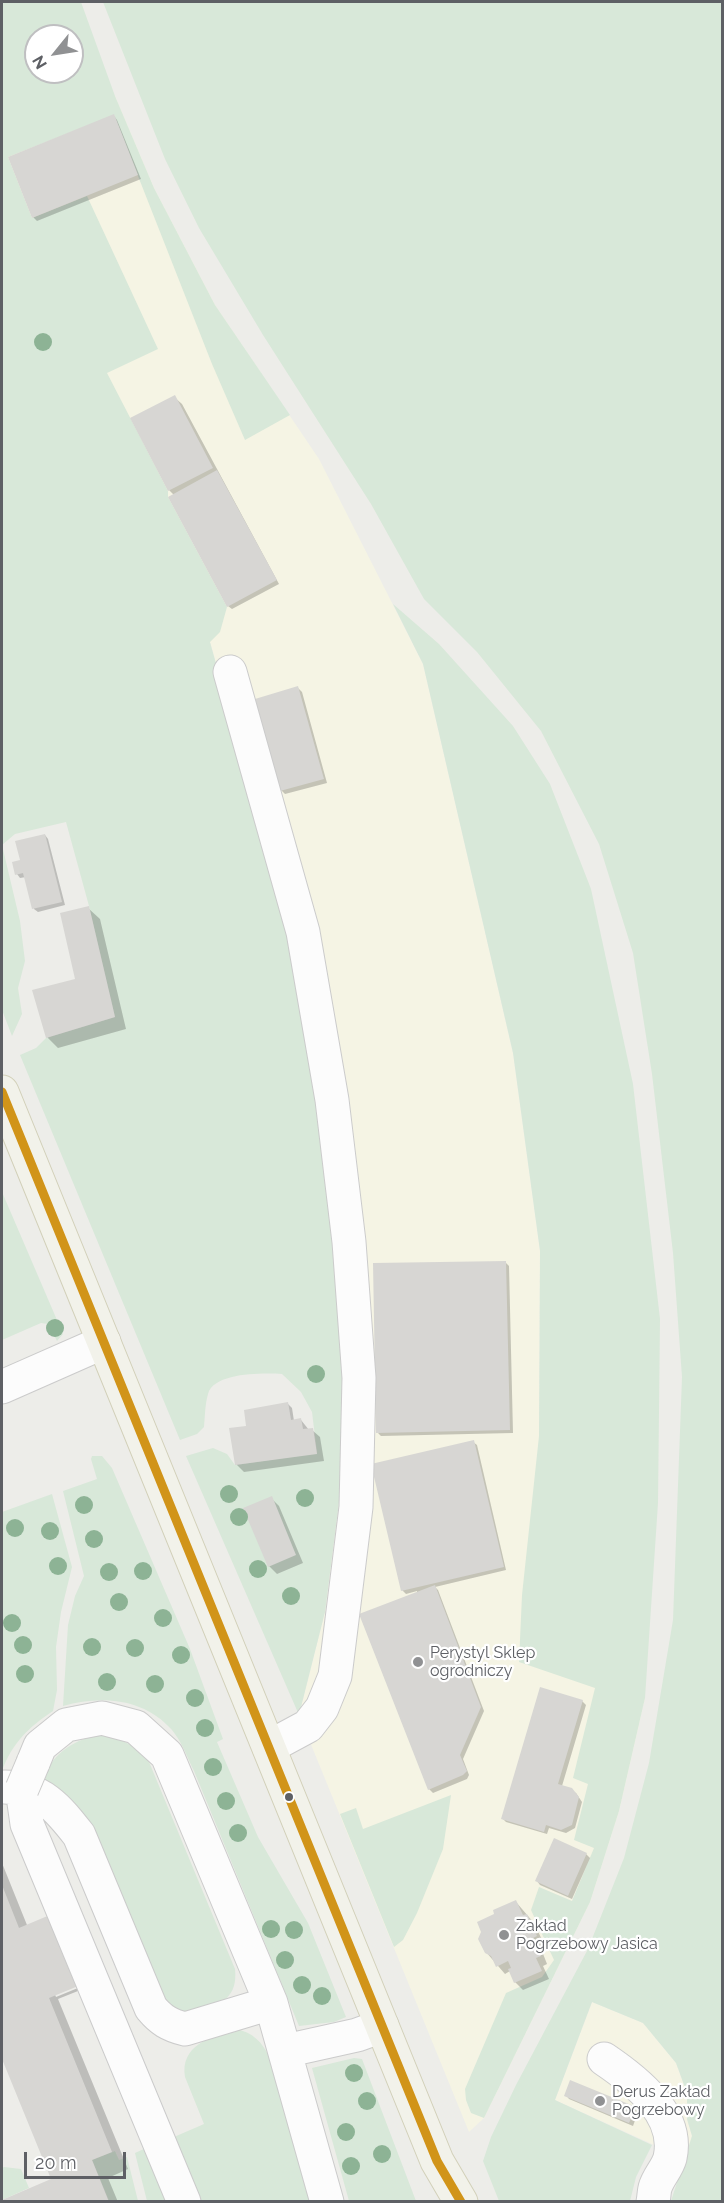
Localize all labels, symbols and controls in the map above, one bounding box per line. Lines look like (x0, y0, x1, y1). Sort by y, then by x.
north arrow (24, 24, 84, 84)
text: N (28, 52, 51, 72)
place label: Perystyl Sklep ogrodniczy (430, 1643, 535, 1681)
marker: Perystyl Sklep ogrodniczy (411, 1655, 425, 1669)
unlabelled marker (283, 1791, 295, 1803)
place label: Zakład Pogrzebowy Jasica (516, 1916, 658, 1954)
marker: Zakład Pogrzebowy Jasica (497, 1928, 511, 1942)
place label: Derus Zakład Pogrzebowy (612, 2082, 710, 2120)
marker: Derus Zakład Pogrzebowy (593, 2094, 607, 2108)
scale bar (27, 2140, 129, 2178)
text: 20 m (35, 2152, 77, 2173)

